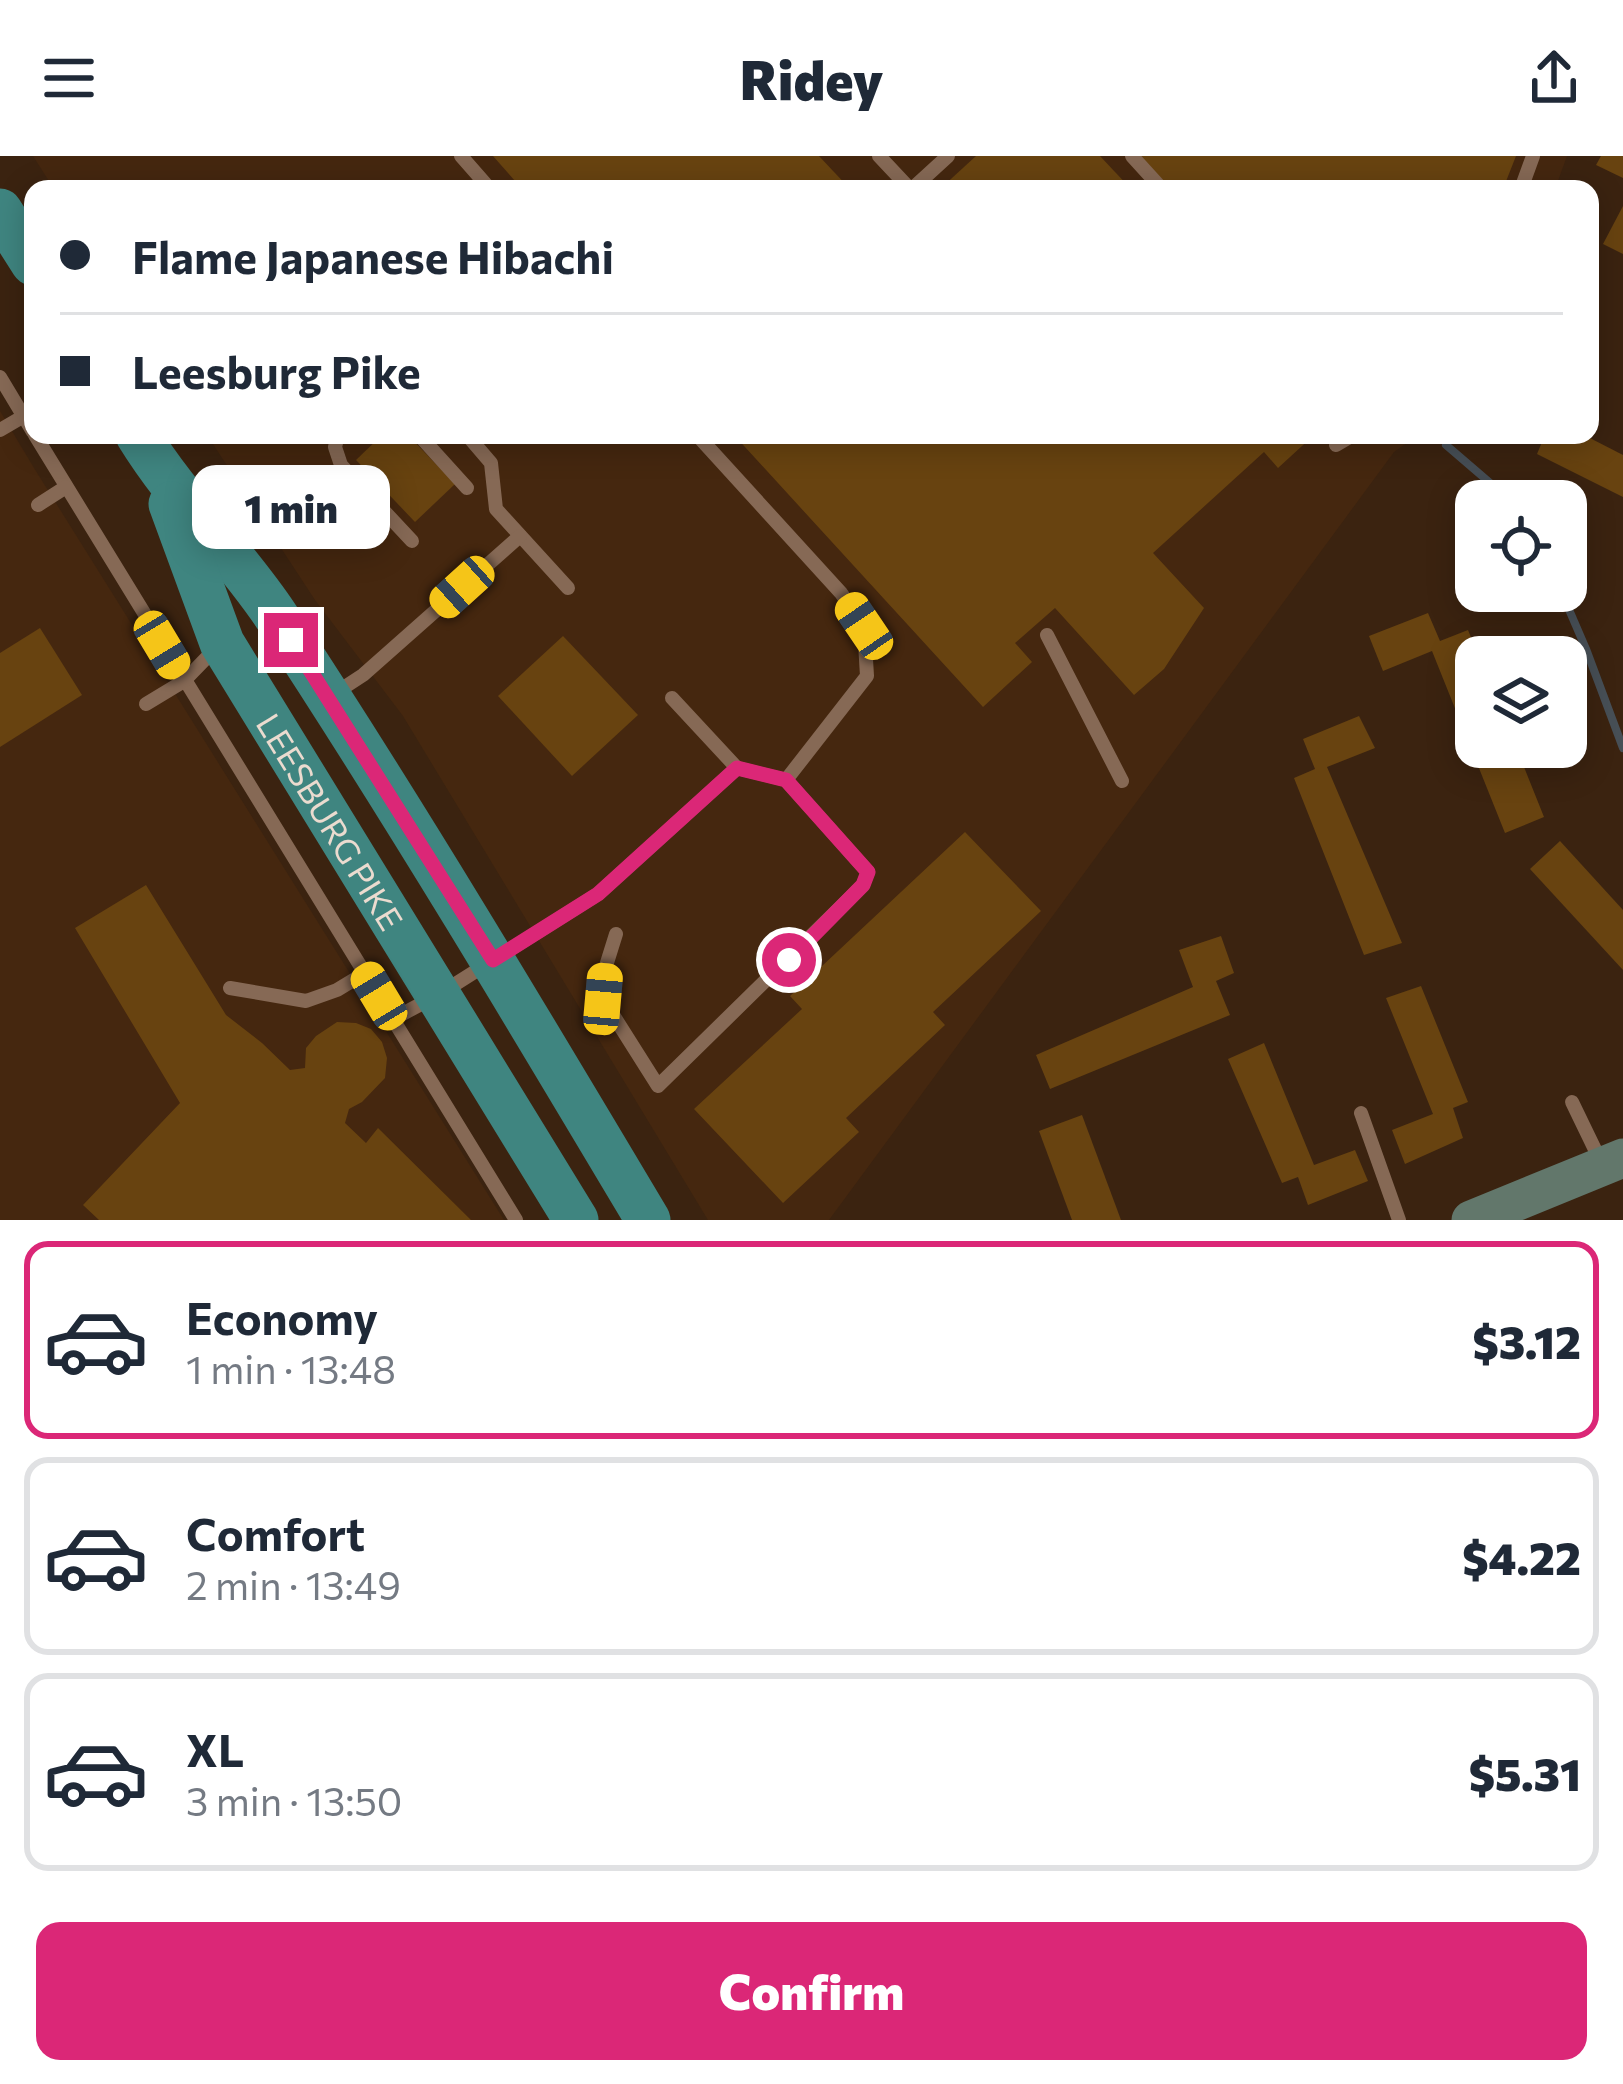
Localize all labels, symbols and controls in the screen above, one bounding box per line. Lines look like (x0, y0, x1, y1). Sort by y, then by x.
icon: menu (36, 45, 102, 111)
text: Ridey (740, 45, 883, 111)
icon: share (1521, 45, 1587, 111)
text: Flame Japanese Hibachi (132, 228, 614, 283)
text: Leesburg Pike (132, 343, 421, 398)
callout: 1 min (192, 466, 390, 550)
map controls (1455, 480, 1587, 768)
button: locate (1455, 480, 1587, 612)
text: 1 min (244, 483, 338, 531)
car (423, 550, 501, 624)
car (829, 586, 899, 666)
car (128, 605, 196, 685)
route end (264, 613, 318, 667)
button: layers (1455, 636, 1587, 768)
street label: LEESBURG PIKE (249, 705, 413, 937)
route start (762, 933, 816, 987)
car (345, 956, 413, 1036)
car (582, 962, 624, 1036)
icon: car (42, 1286, 150, 1394)
text: Economy (186, 1289, 378, 1344)
text: $3.12 (1472, 1313, 1581, 1368)
text: 1 min · 13:48 (186, 1344, 396, 1392)
icon: car (42, 1502, 150, 1610)
text: Comfort (186, 1505, 365, 1560)
text: $4.22 (1462, 1529, 1581, 1584)
text: 2 min · 13:49 (186, 1560, 401, 1608)
icon: car (42, 1718, 150, 1826)
text: XL (186, 1721, 244, 1776)
text: $5.31 (1469, 1745, 1581, 1800)
text: 3 min · 13:50 (186, 1776, 402, 1824)
button: Confirm (36, 1922, 1587, 2060)

